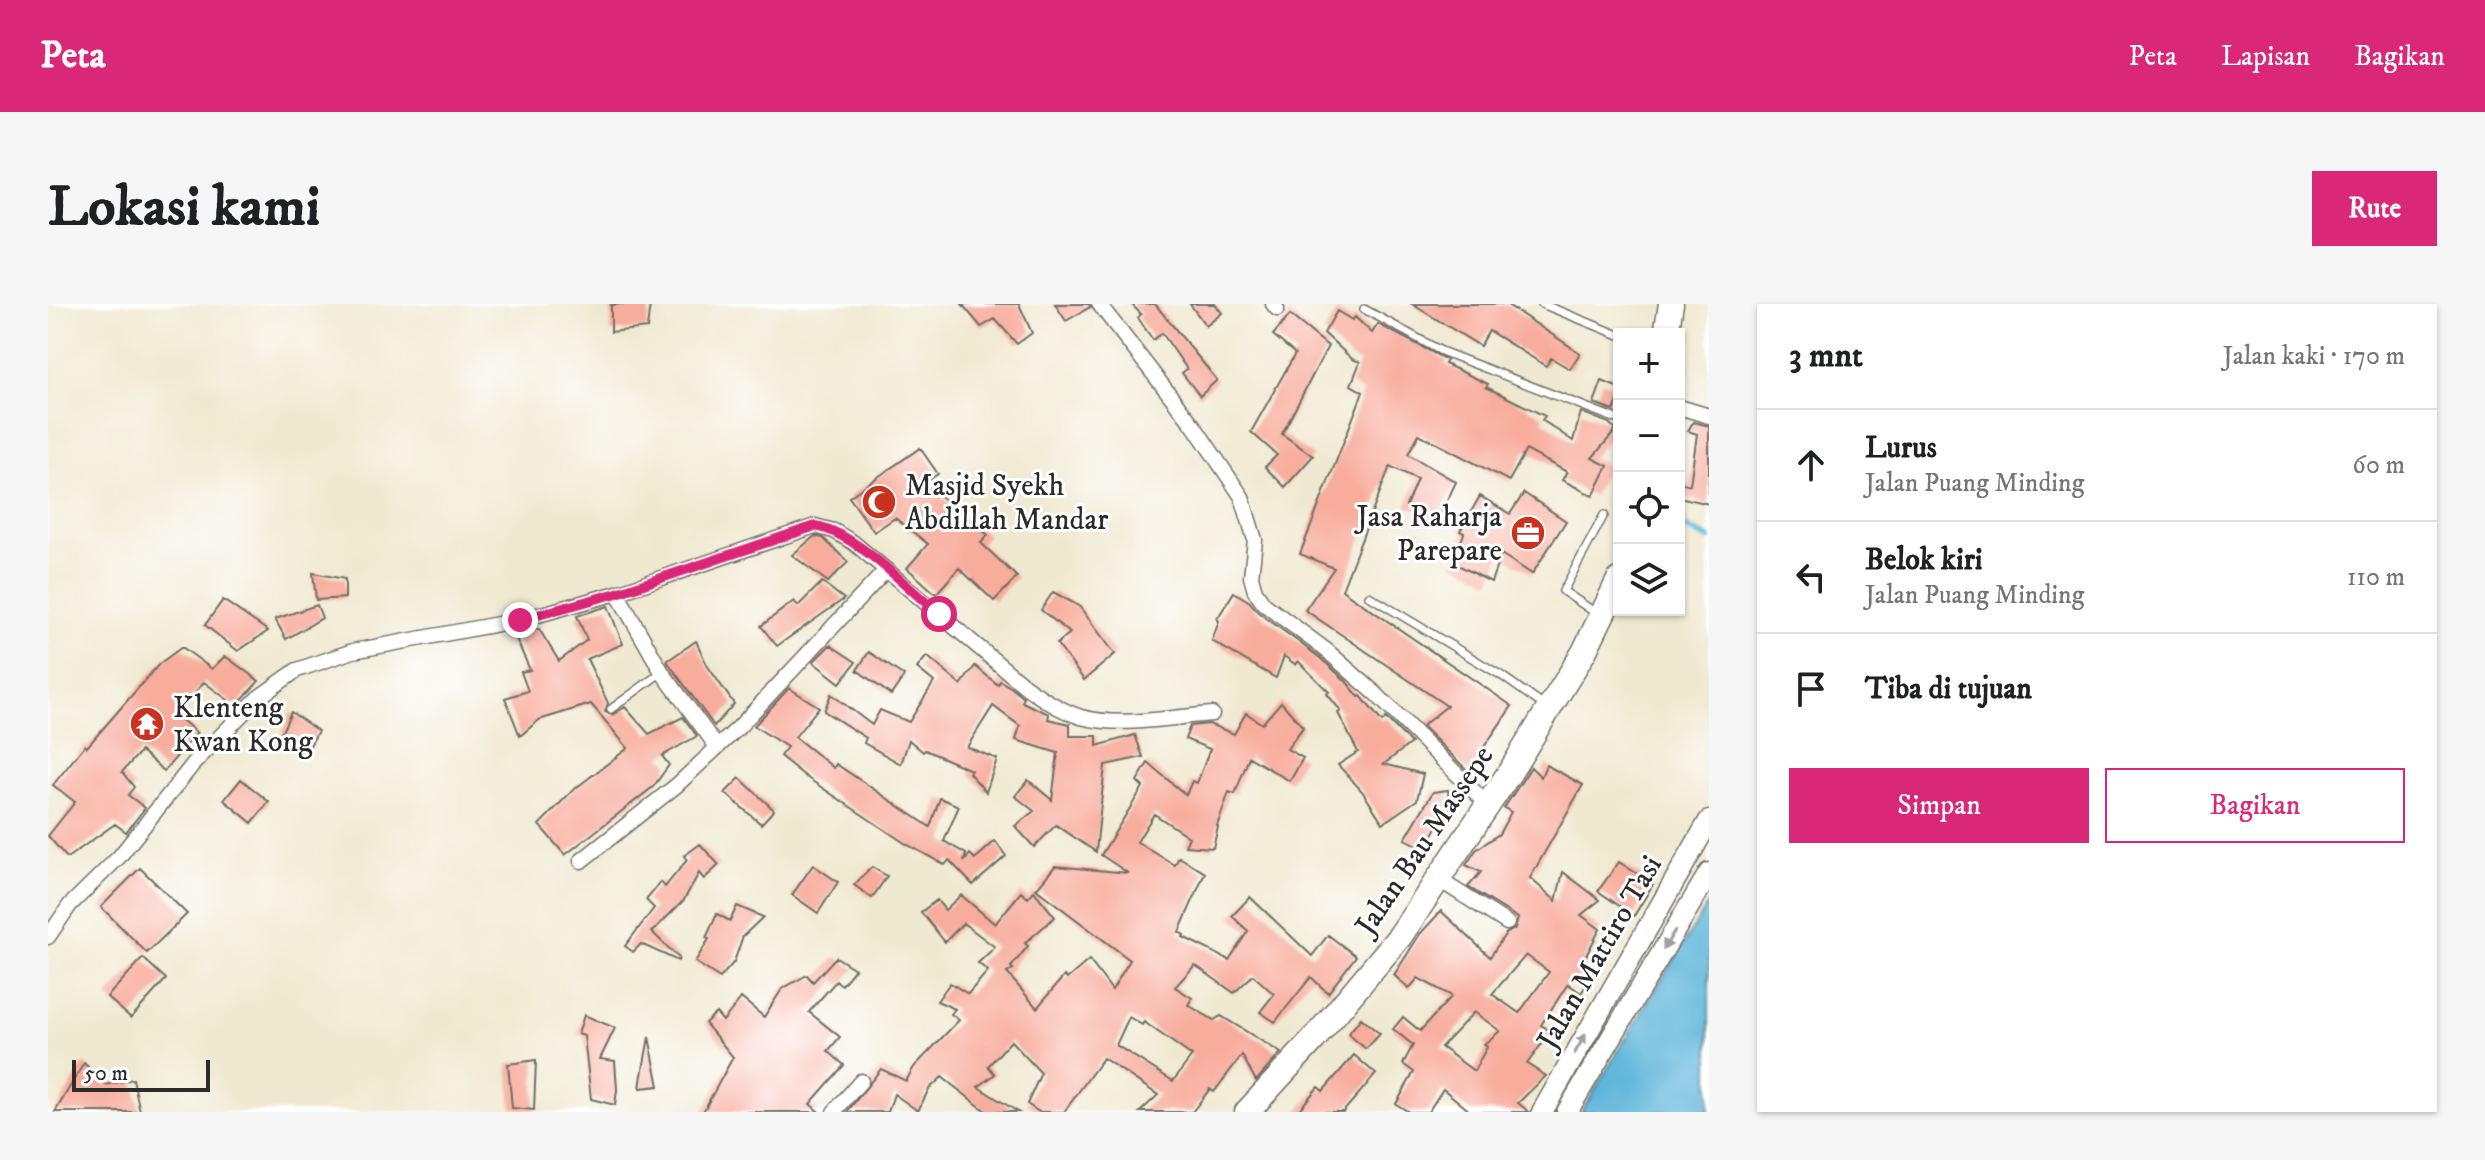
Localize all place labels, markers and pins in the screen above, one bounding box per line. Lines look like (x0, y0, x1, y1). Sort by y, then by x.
place label: Masjid Syekh Abdillah Mandar (905, 468, 1108, 539)
mosque icon: Masjid Syekh Abdillah Mandar (860, 483, 898, 521)
place label: Jasa Raharja Parepare (1353, 499, 1502, 570)
office icon: Jasa Raharja Parepare (1509, 514, 1547, 552)
place label: Klenteng Kwan Kong (173, 690, 313, 761)
temple icon: Klenteng Kwan Kong (128, 705, 166, 743)

